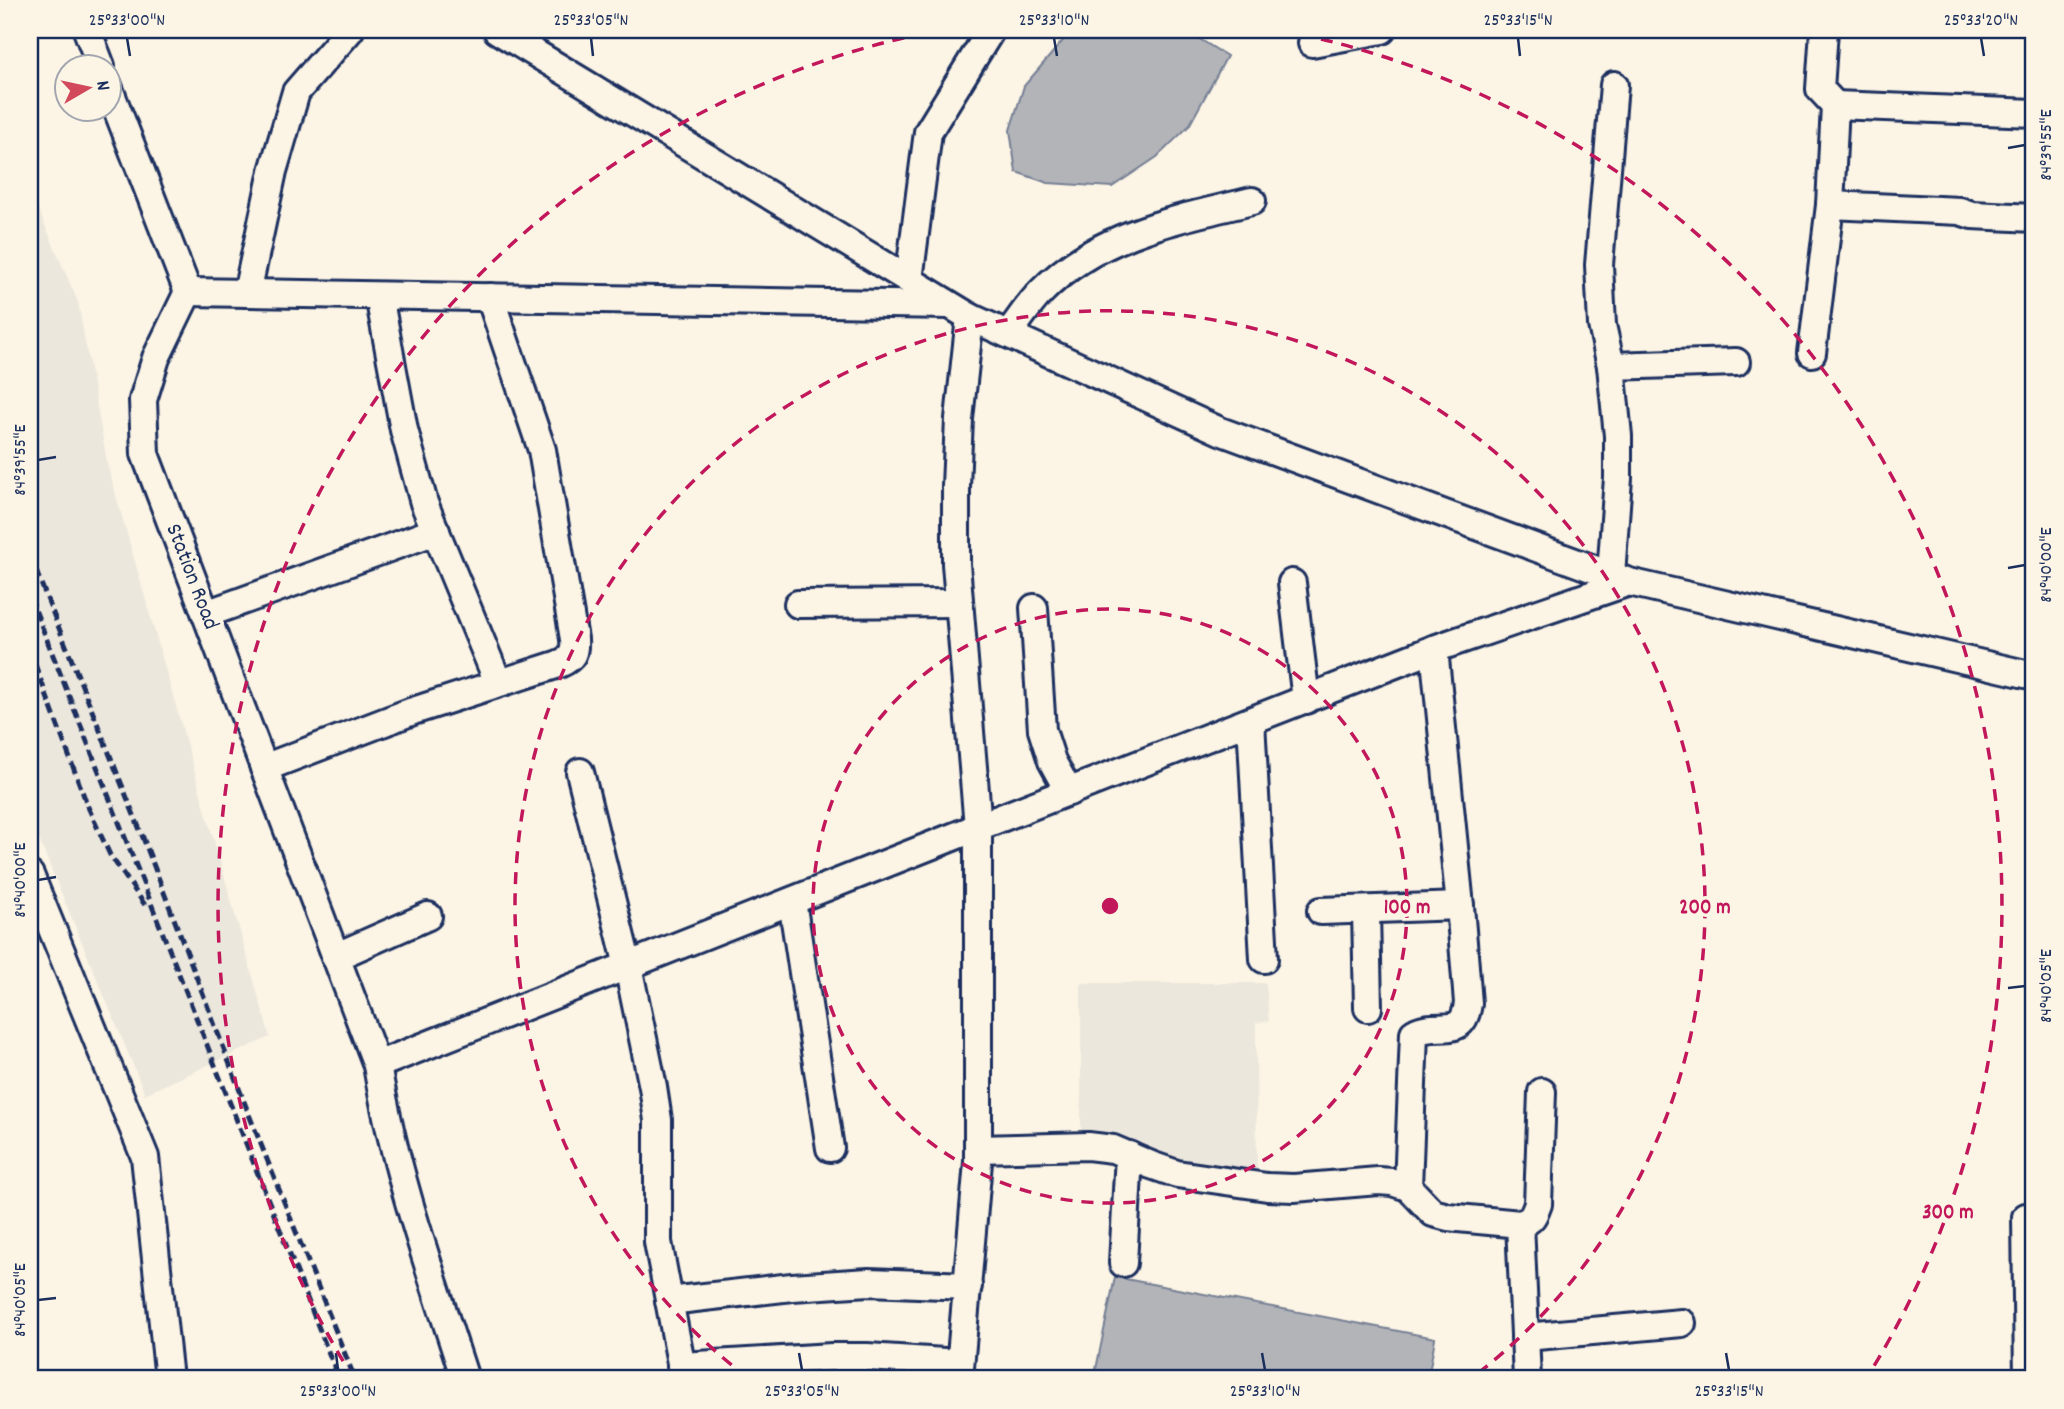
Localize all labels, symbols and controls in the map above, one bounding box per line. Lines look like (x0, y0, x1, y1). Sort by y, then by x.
text: 25°33'00"N (89, 9, 165, 34)
text: 25°33'05"N (554, 9, 628, 34)
text: 25°33'10"N (1019, 9, 1089, 34)
text: 25°33'15"N (1483, 9, 1553, 34)
text: 25°33'20"N (1944, 9, 2018, 34)
north arrow (52, 52, 122, 122)
text: N (87, 79, 115, 93)
text: 84°39'55"E (2035, 109, 2060, 181)
text: 84°39'55"E (9, 424, 34, 496)
street label: Station Road (156, 519, 226, 635)
text: 84°40'00"E (2035, 527, 2060, 603)
text: 84°40'00"E (9, 842, 34, 918)
centre of rings (1098, 894, 1122, 918)
text: 100 m (1384, 894, 1430, 924)
text: 200 m (1679, 894, 1731, 924)
text: 84°40'05"E (2035, 949, 2060, 1023)
text: 300 m (1922, 1199, 1974, 1229)
text: 84°40'05"E (9, 1263, 34, 1337)
text: 25°33'00"N (300, 1380, 376, 1405)
text: 25°33'05"N (765, 1380, 839, 1405)
text: 25°33'10"N (1230, 1380, 1300, 1405)
text: 25°33'15"N (1694, 1380, 1764, 1405)

